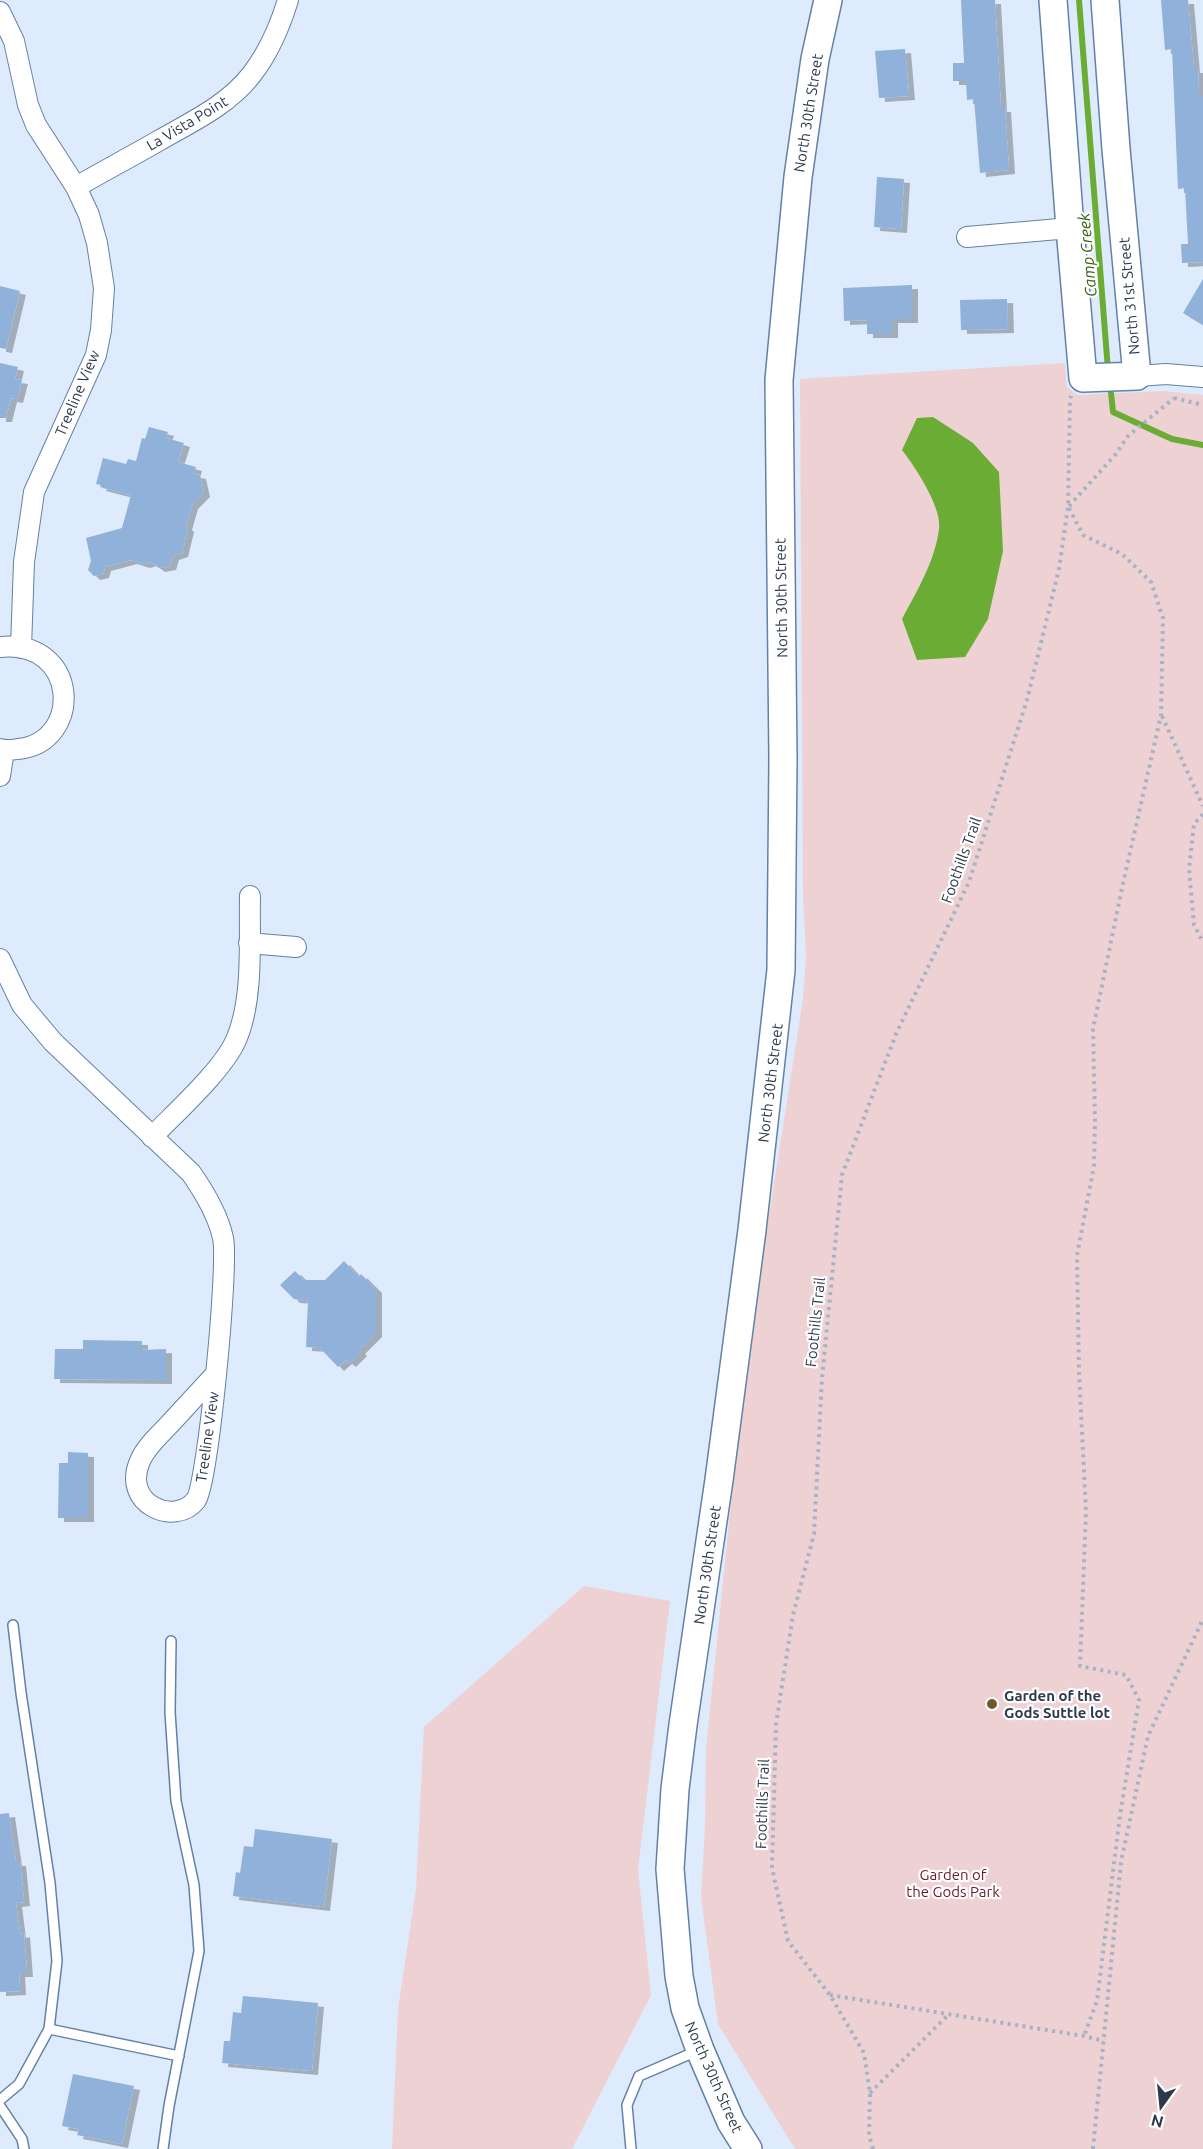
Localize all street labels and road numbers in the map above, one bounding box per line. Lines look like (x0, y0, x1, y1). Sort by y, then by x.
street label: North 30th Street (790, 52, 826, 173)
street label: La Vista Point (143, 92, 231, 154)
street label: North 31st Street (1115, 237, 1143, 355)
street label: Treeline View (51, 347, 103, 438)
street label: North 30th Street (771, 538, 791, 658)
street label: Foothills Trail (938, 815, 984, 905)
street label: North 30th Street (754, 1022, 786, 1143)
street label: Foothills Trail (802, 1276, 828, 1368)
street label: Treeline View (192, 1390, 222, 1483)
street label: North 30th Street (690, 1504, 724, 1625)
street label: Foothills Trail (752, 1759, 772, 1849)
street label: North 30th Street (682, 2019, 746, 2135)

